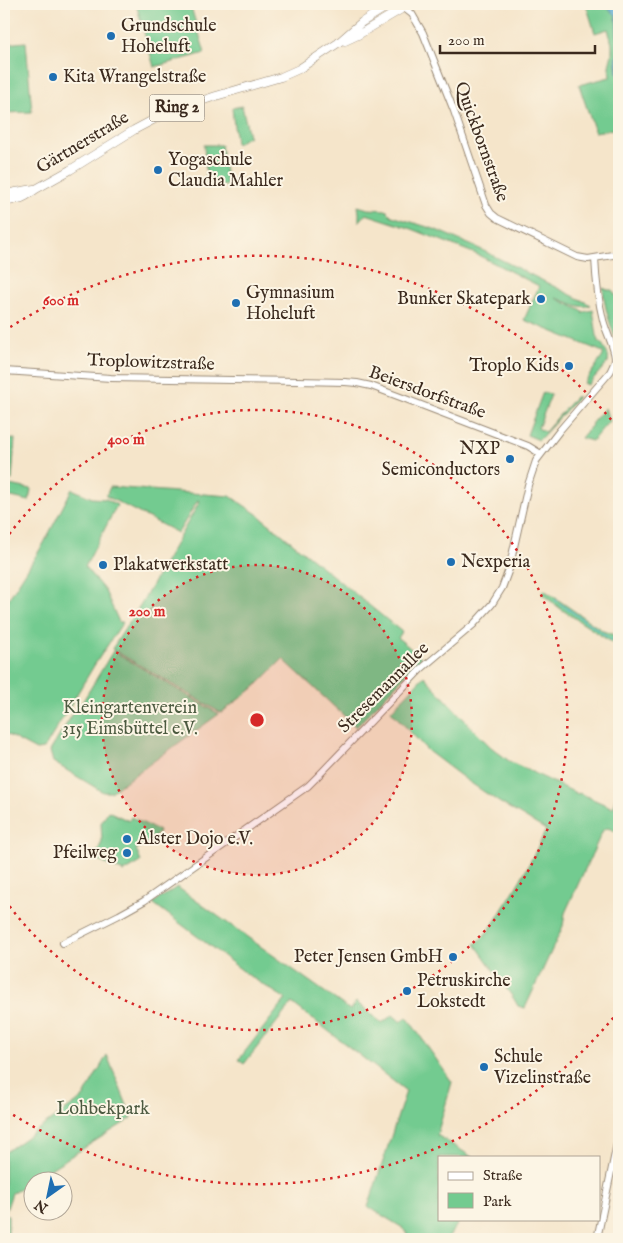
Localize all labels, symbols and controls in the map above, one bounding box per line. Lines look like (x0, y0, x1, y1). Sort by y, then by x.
place label: Grundschule Hoheluft (121, 15, 216, 59)
scale bar (440, 22, 596, 54)
marker: Grundschule Hoheluft (105, 30, 117, 42)
text: 200 m (448, 31, 485, 50)
place label: Kita Wrangelstraße (63, 66, 206, 89)
marker: Kita Wrangelstraße (47, 71, 59, 83)
street label: Quickbornstraße (449, 79, 513, 205)
road number: Ring 2 (150, 95, 204, 122)
street label: Gärtnerstraße (33, 106, 133, 180)
place label: Yogaschule Claudia Mahler (168, 149, 283, 193)
marker: Yogaschule Claudia Mahler (152, 164, 164, 176)
place label: Gymnasium Hoheluft (246, 282, 335, 326)
place label: Bunker Skatepark (397, 288, 531, 311)
text: 600 m (43, 291, 79, 310)
marker: Bunker Skatepark (535, 293, 547, 305)
marker: Gymnasium Hoheluft (230, 297, 242, 309)
street label: Troplowitzstraße (87, 349, 215, 377)
place label: Troplo Kids (469, 355, 559, 378)
marker: Troplo Kids (563, 360, 575, 372)
street label: Beiersdorfstraße (365, 361, 489, 425)
text: 400 m (108, 430, 145, 449)
place label: NXP Semiconductors (382, 438, 500, 482)
marker: NXP Semiconductors (504, 453, 516, 465)
place label: Nexperia (461, 551, 531, 574)
place label: Plakatwerkstatt (113, 554, 229, 577)
marker: Nexperia (445, 556, 457, 568)
marker: Plakatwerkstatt (97, 559, 109, 571)
text: 200 m (129, 602, 166, 621)
street label: Stresemannallee (334, 638, 434, 738)
park label: Kleingartenverein 315 Eimsbüttel e.V. (62, 697, 198, 741)
centre of rings (248, 711, 266, 729)
place label: Alster Dojo e.V. (136, 828, 253, 851)
marker: Alster Dojo e.V. (121, 833, 133, 845)
place label: Pfeilweg (53, 842, 117, 865)
marker: Pfeilweg (121, 847, 133, 859)
place label: Peter Jensen GmbH (294, 946, 443, 969)
marker: Peter Jensen GmbH (447, 951, 459, 963)
place label: Petruskirche Lokstedt (417, 970, 510, 1014)
marker: Petruskirche Lokstedt (401, 985, 413, 997)
place label: Schule Vizelinstraße (493, 1046, 591, 1090)
marker: Schule Vizelinstraße (478, 1061, 490, 1073)
park label: Lohbekpark (56, 1098, 150, 1121)
legend (438, 1156, 600, 1220)
text: Straße (483, 1166, 523, 1185)
north arrow (22, 1170, 72, 1220)
text: Park (483, 1192, 513, 1211)
text: N (31, 1195, 52, 1217)

